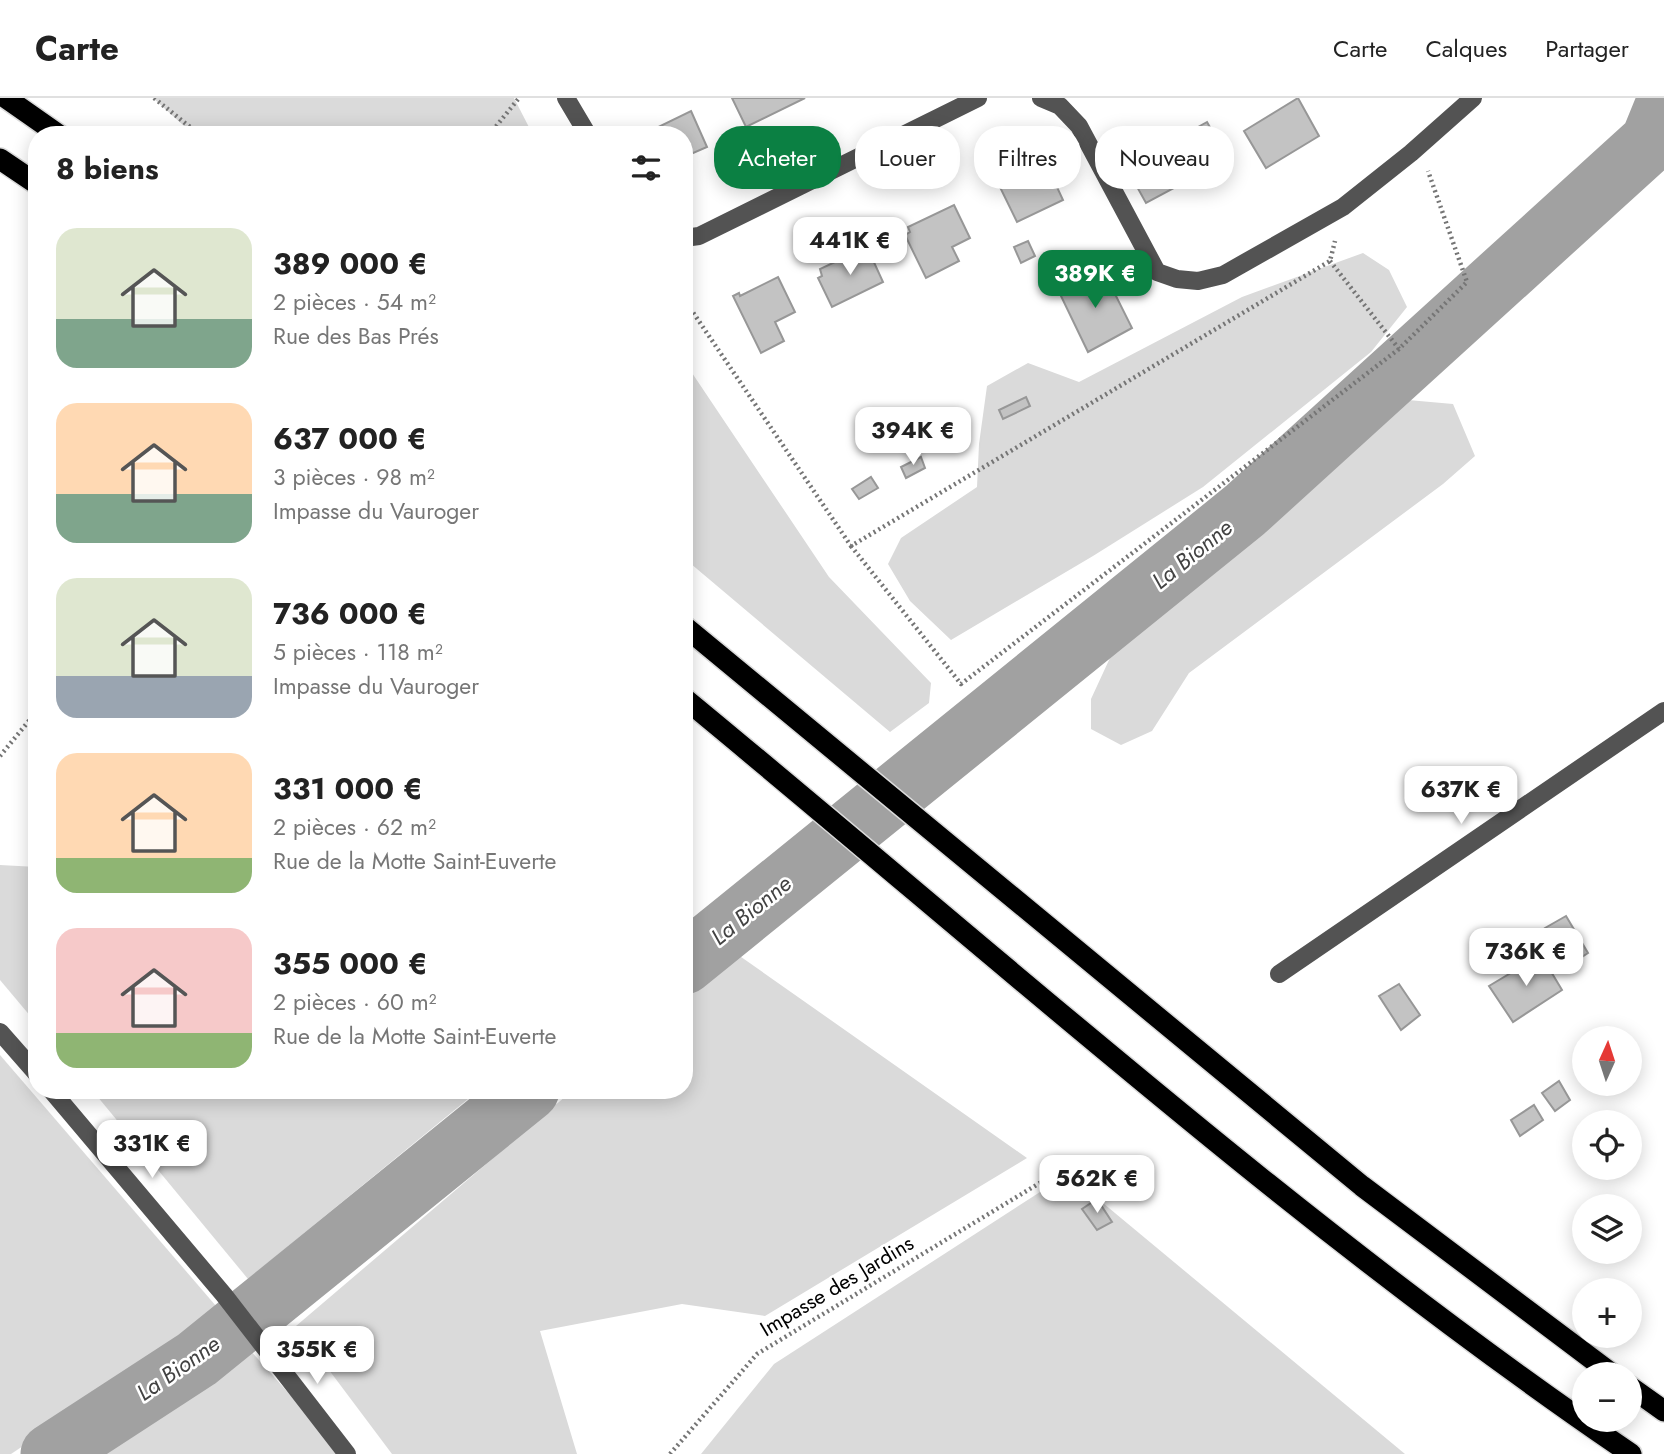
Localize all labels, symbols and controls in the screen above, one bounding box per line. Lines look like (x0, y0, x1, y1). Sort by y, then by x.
text: Carte (35, 25, 119, 72)
text: Carte (1333, 31, 1387, 66)
text: Calques (1425, 31, 1507, 66)
text: Partager (1545, 31, 1629, 66)
chip: Acheter (714, 126, 841, 189)
chip: Louer (855, 126, 960, 189)
chip: Filtres (974, 126, 1081, 189)
chip: Nouveau (1095, 126, 1234, 189)
text: 8 biens (56, 147, 159, 190)
icon: filters (627, 149, 665, 187)
pin: 441K € (793, 218, 907, 277)
text: 441K € (809, 223, 891, 257)
text: 389 000 € (273, 242, 428, 285)
pin: 389K € (1038, 250, 1152, 310)
icon: home (112, 256, 196, 340)
text: 389K € (1054, 256, 1136, 290)
text: 2 pièces · 54 m² (273, 285, 436, 319)
text: Rue des Bas Prés (273, 319, 439, 353)
pin: 394K € (856, 408, 970, 467)
text: 394K € (871, 413, 955, 447)
text: 637 000 € (273, 417, 427, 460)
icon: home (112, 431, 196, 515)
text: 3 pièces · 98 m² (273, 460, 435, 494)
text: Impasse du Vauroger (273, 494, 479, 528)
water label: La Bionne (1144, 511, 1240, 597)
text: 736 000 € (273, 592, 427, 635)
icon: home (112, 606, 196, 690)
text: 5 pièces · 118 m² (273, 635, 443, 669)
text: Impasse du Vauroger (273, 669, 479, 703)
pin: 637K € (1404, 766, 1518, 826)
text: 331 000 € (273, 767, 423, 810)
text: 637K € (1420, 772, 1502, 806)
icon: home (112, 781, 196, 865)
text: 2 pièces · 62 m² (273, 810, 436, 844)
text: Rue de la Motte Saint-Euverte (273, 844, 556, 878)
water label: La Bionne (703, 867, 799, 953)
pin: 736K € (1469, 928, 1583, 988)
text: 736K € (1485, 934, 1567, 968)
text: 355 000 € (273, 942, 428, 985)
icon: home (112, 956, 196, 1040)
text: 2 pièces · 60 m² (273, 985, 437, 1019)
text: Rue de la Motte Saint-Euverte (273, 1019, 556, 1053)
north arrow (1572, 1026, 1642, 1096)
map controls (1572, 1026, 1642, 1432)
button: locate (1572, 1110, 1642, 1180)
pin: 331K € (95, 1121, 209, 1180)
text: 331K € (113, 1126, 191, 1160)
pin: 562K € (1040, 1156, 1154, 1215)
text: 562K € (1055, 1161, 1139, 1195)
button: layers (1572, 1194, 1642, 1264)
street label: Impasse des Jardins (755, 1228, 919, 1344)
button: + (1572, 1278, 1642, 1348)
pin: 355K € (260, 1326, 374, 1386)
water label: La Bionne (129, 1327, 227, 1409)
text: 355K € (276, 1332, 358, 1366)
button: − (1572, 1362, 1642, 1432)

